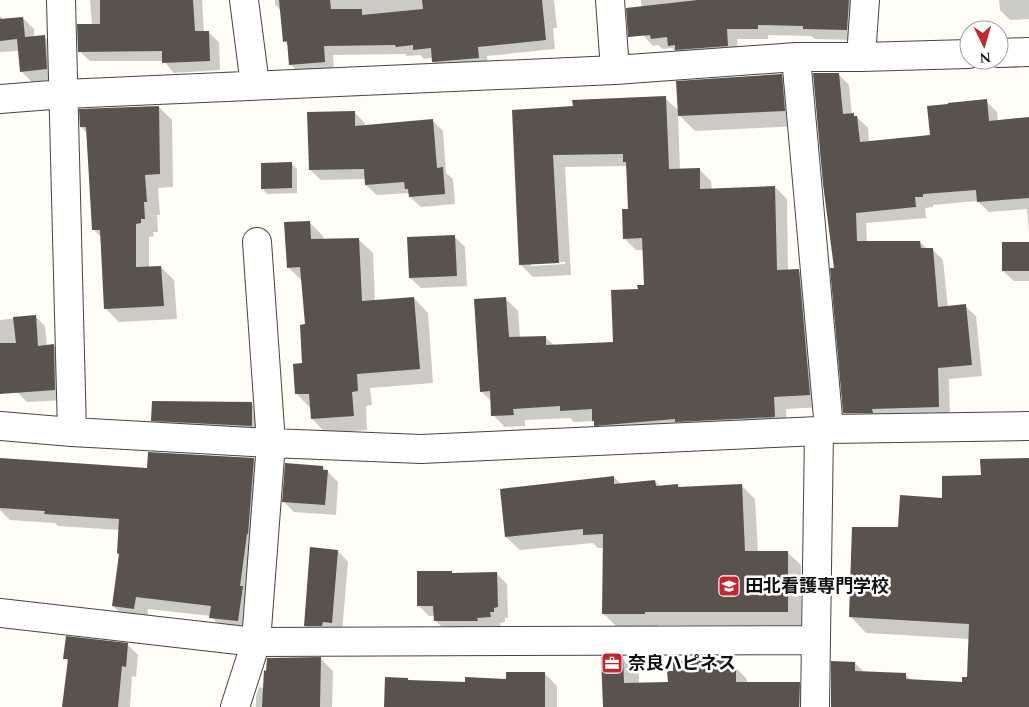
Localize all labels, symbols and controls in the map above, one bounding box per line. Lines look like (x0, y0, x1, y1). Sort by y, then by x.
north arrow (959, 20, 1009, 70)
text: N (978, 46, 992, 68)
place label: 田北看護専門学校 (745, 573, 889, 600)
school or university icon: 田北看護専門学校 (717, 574, 741, 598)
place label: 奈良ハピネス (628, 650, 736, 677)
office icon: 奈良ハピネス (600, 651, 624, 675)

